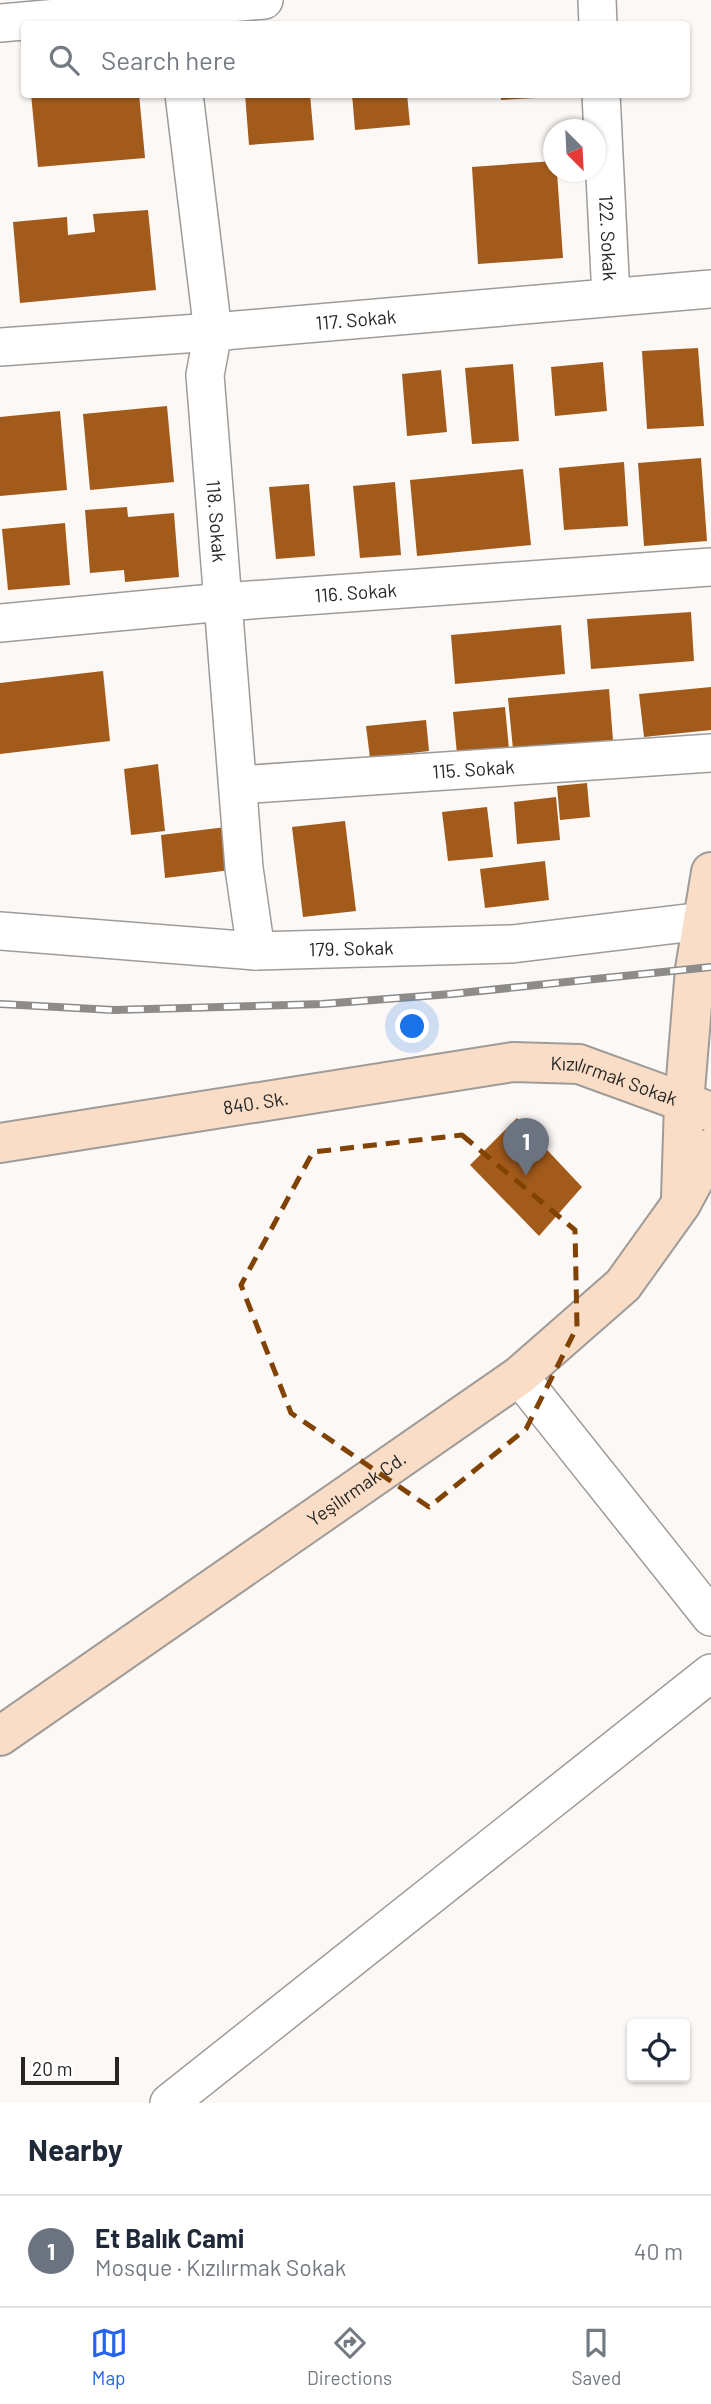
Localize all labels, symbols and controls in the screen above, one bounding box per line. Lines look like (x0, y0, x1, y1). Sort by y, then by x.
search box (21, 21, 690, 98)
icon: search (45, 41, 83, 79)
text: Search here (101, 44, 236, 75)
north arrow (543, 119, 606, 182)
street label: 122. Sokak (595, 194, 622, 281)
street label: 117. Sokak (315, 304, 397, 334)
street label: 118. Sokak (202, 479, 232, 563)
street label: 116. Sokak (314, 578, 398, 606)
street label: 115. Sokak (432, 754, 515, 783)
street label: 179. Sokak (308, 935, 394, 961)
your location (395, 1009, 429, 1043)
street label: Kızılırmak Sokak (550, 1051, 681, 1110)
street label: 840. Sk. (221, 1086, 290, 1119)
pin: 1 (503, 1118, 549, 1176)
street label: Yeşilırmak Cd. (303, 1446, 410, 1530)
map controls (627, 2019, 690, 2082)
button: locate (627, 2019, 690, 2082)
scale bar (21, 2054, 119, 2086)
text: 20 m (32, 2057, 72, 2080)
text: Nearby (28, 2131, 123, 2167)
text: Et Balık Cami (95, 2222, 244, 2253)
text: 1 (47, 2237, 55, 2265)
text: 40 m (634, 2237, 683, 2265)
text: Mosque · Kızılırmak Sokak (95, 2253, 346, 2281)
tab: Map (90, 2324, 128, 2389)
tab: Directions (307, 2324, 392, 2389)
tab: Saved (571, 2324, 621, 2389)

